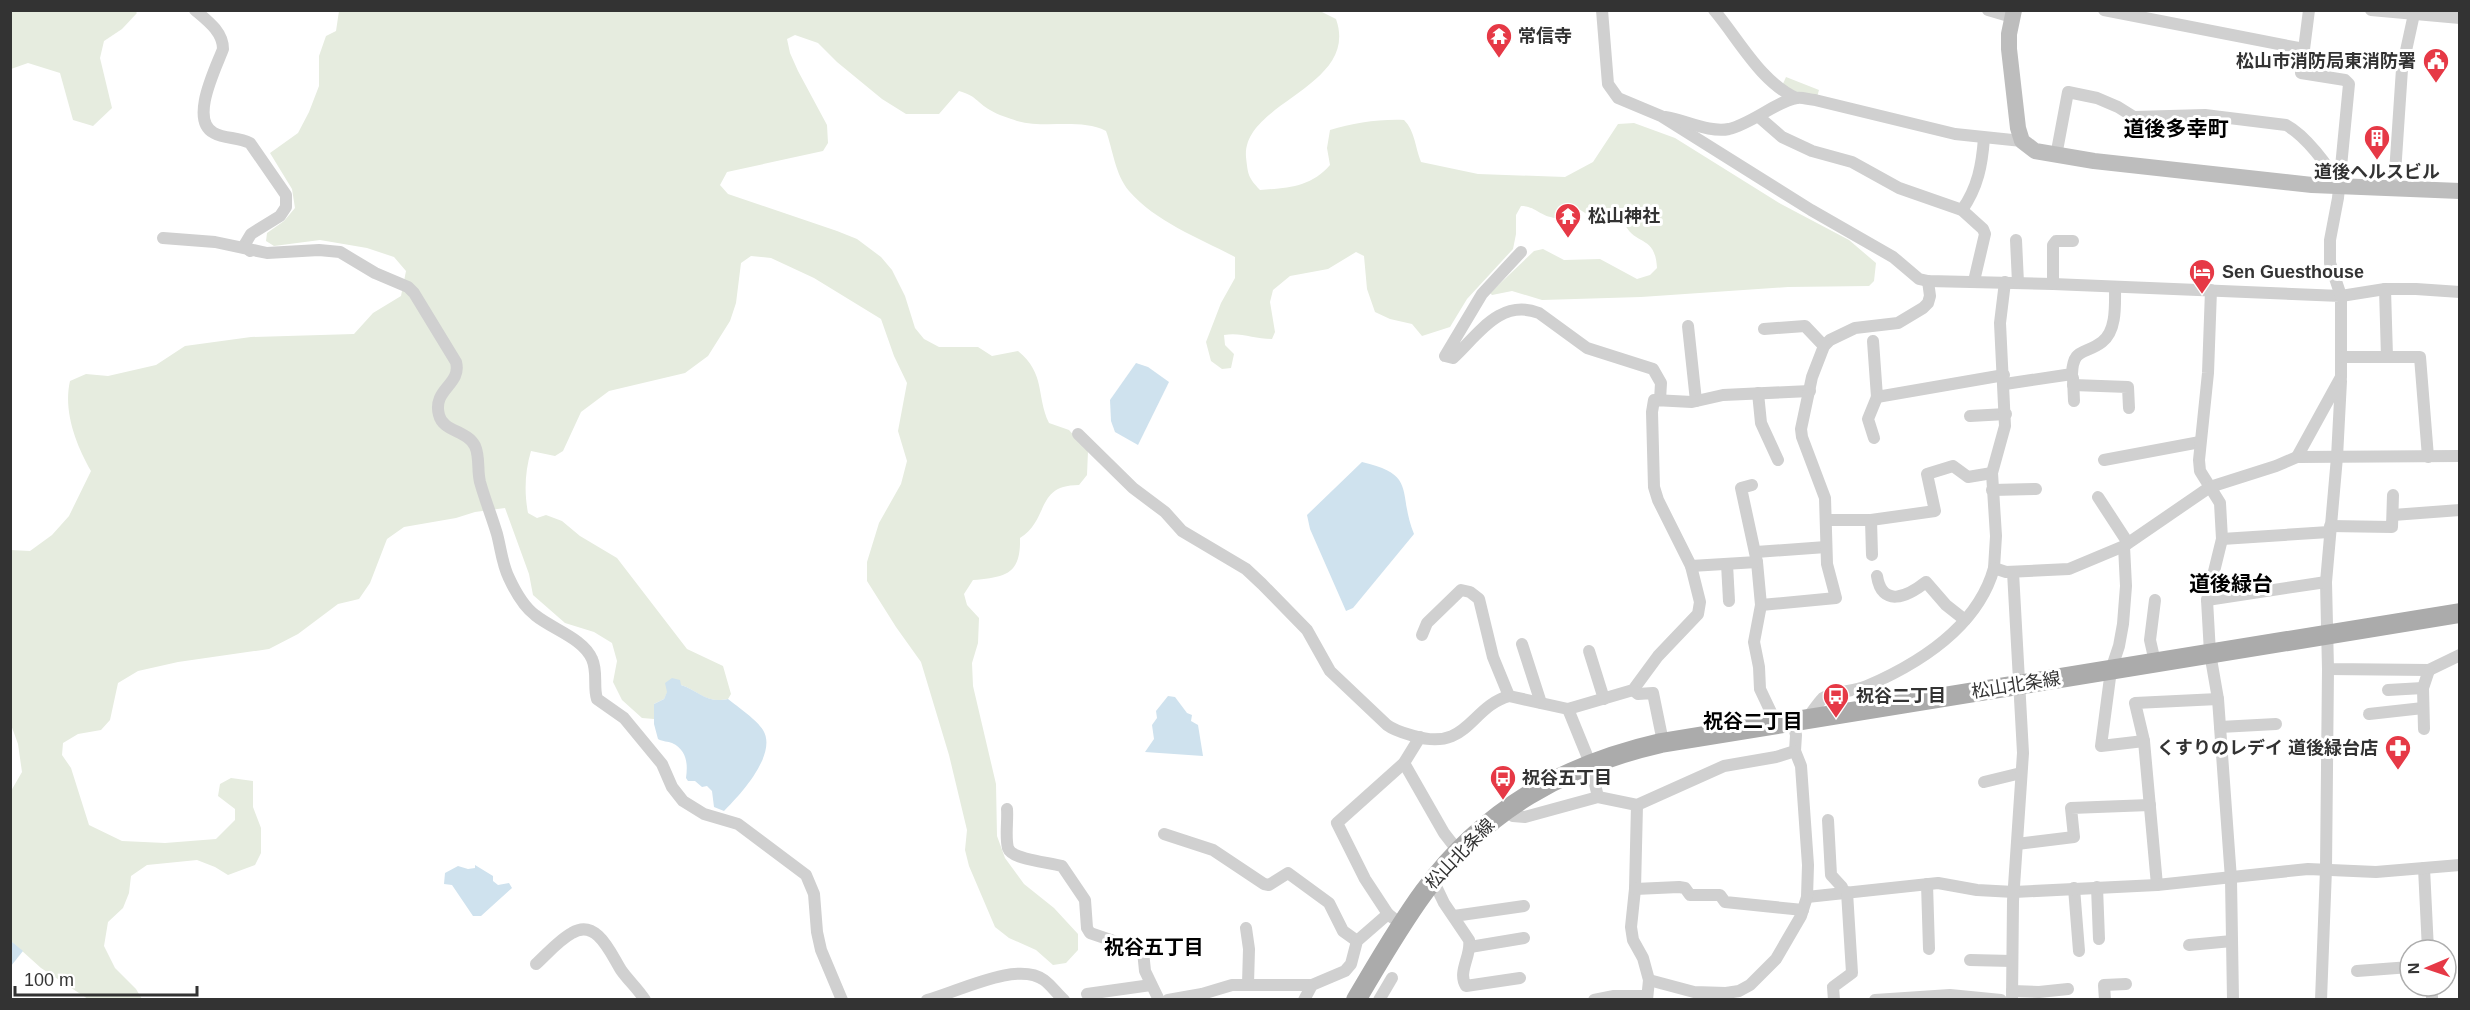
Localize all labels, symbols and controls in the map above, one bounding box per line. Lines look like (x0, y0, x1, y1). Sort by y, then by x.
temple icon: 常信寺 (1484, 21, 1514, 59)
place label: 常信寺 (1518, 26, 1572, 46)
public building icon: 松山市消防局東消防署 (2421, 46, 2451, 84)
place label: 松山市消防局東消防署 (2236, 51, 2416, 71)
district label: 道後多幸町 (2124, 117, 2229, 140)
building icon: 道後ヘルスビル (2362, 123, 2392, 161)
place label: 道後ヘルスビル (2314, 162, 2440, 182)
temple icon: 松山神社 (1553, 201, 1583, 239)
place label: 松山神社 (1588, 206, 1660, 226)
hotel icon: Sen Guesthouse (2187, 257, 2217, 295)
place label: Sen Guesthouse (2222, 262, 2364, 282)
district label: 道後緑台 (2189, 572, 2273, 595)
street label: 松山北条線 (1970, 668, 2062, 702)
bus stop icon: 祝谷二丁目 (1821, 681, 1851, 719)
place label: 祝谷二丁目 (1856, 686, 1946, 706)
district label: 祝谷二丁目 (1703, 710, 1803, 732)
pharmacy icon: くすりのレデイ 道後緑台店 (2383, 733, 2413, 771)
place label: くすりのレデイ 道後緑台店 (2157, 738, 2378, 758)
bus stop icon: 祝谷五丁目 (1488, 763, 1518, 801)
place label: 祝谷五丁目 (1522, 768, 1612, 788)
street label: 松山北条線 (1422, 815, 1498, 893)
district label: 祝谷五丁目 (1104, 936, 1204, 958)
north arrow (2398, 938, 2458, 998)
scale bar (15, 959, 196, 997)
text: N (2405, 962, 2422, 975)
text: 100 m (24, 970, 74, 990)

